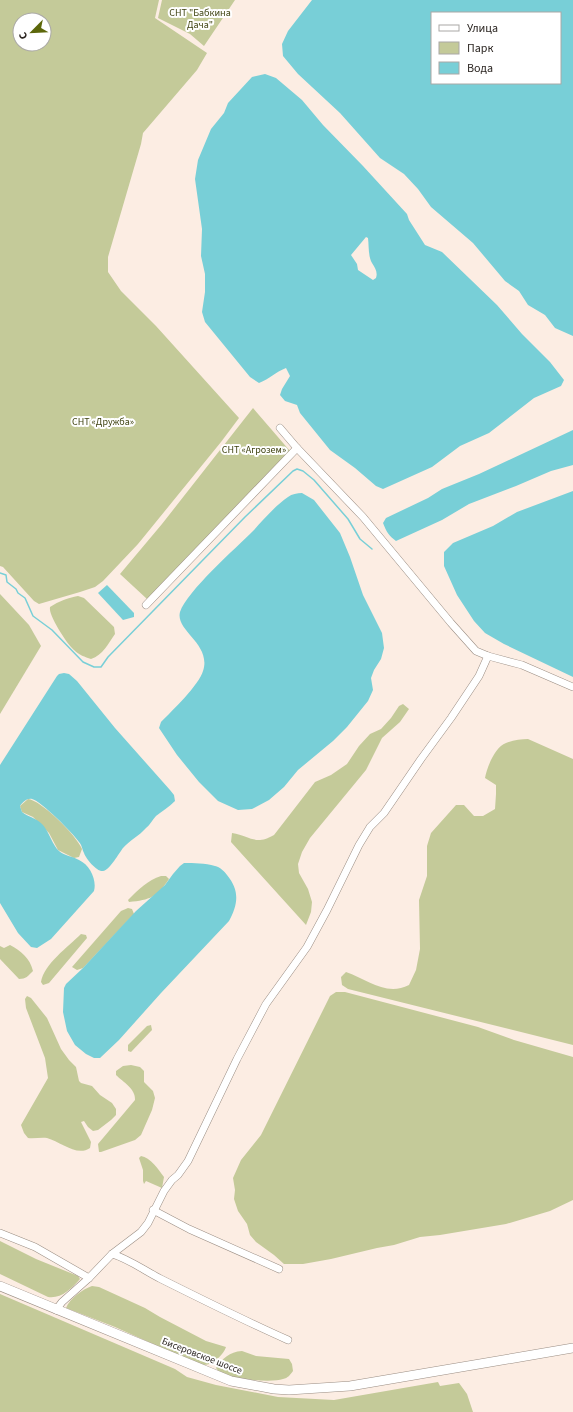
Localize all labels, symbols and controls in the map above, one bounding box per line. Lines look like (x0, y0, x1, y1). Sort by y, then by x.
park label: СНТ "Бабкина Дача" (169, 6, 231, 32)
north arrow (12, 12, 52, 52)
legend (431, 12, 561, 84)
text: Улица (467, 20, 498, 37)
text: С (15, 29, 31, 42)
text: Парк (467, 40, 493, 57)
text: Вода (467, 60, 493, 77)
park label: СНТ «Дружба» (72, 415, 134, 429)
park label: СНТ «Агрозем» (222, 443, 286, 457)
street label: Бисеровское шоссе (160, 1334, 244, 1378)

